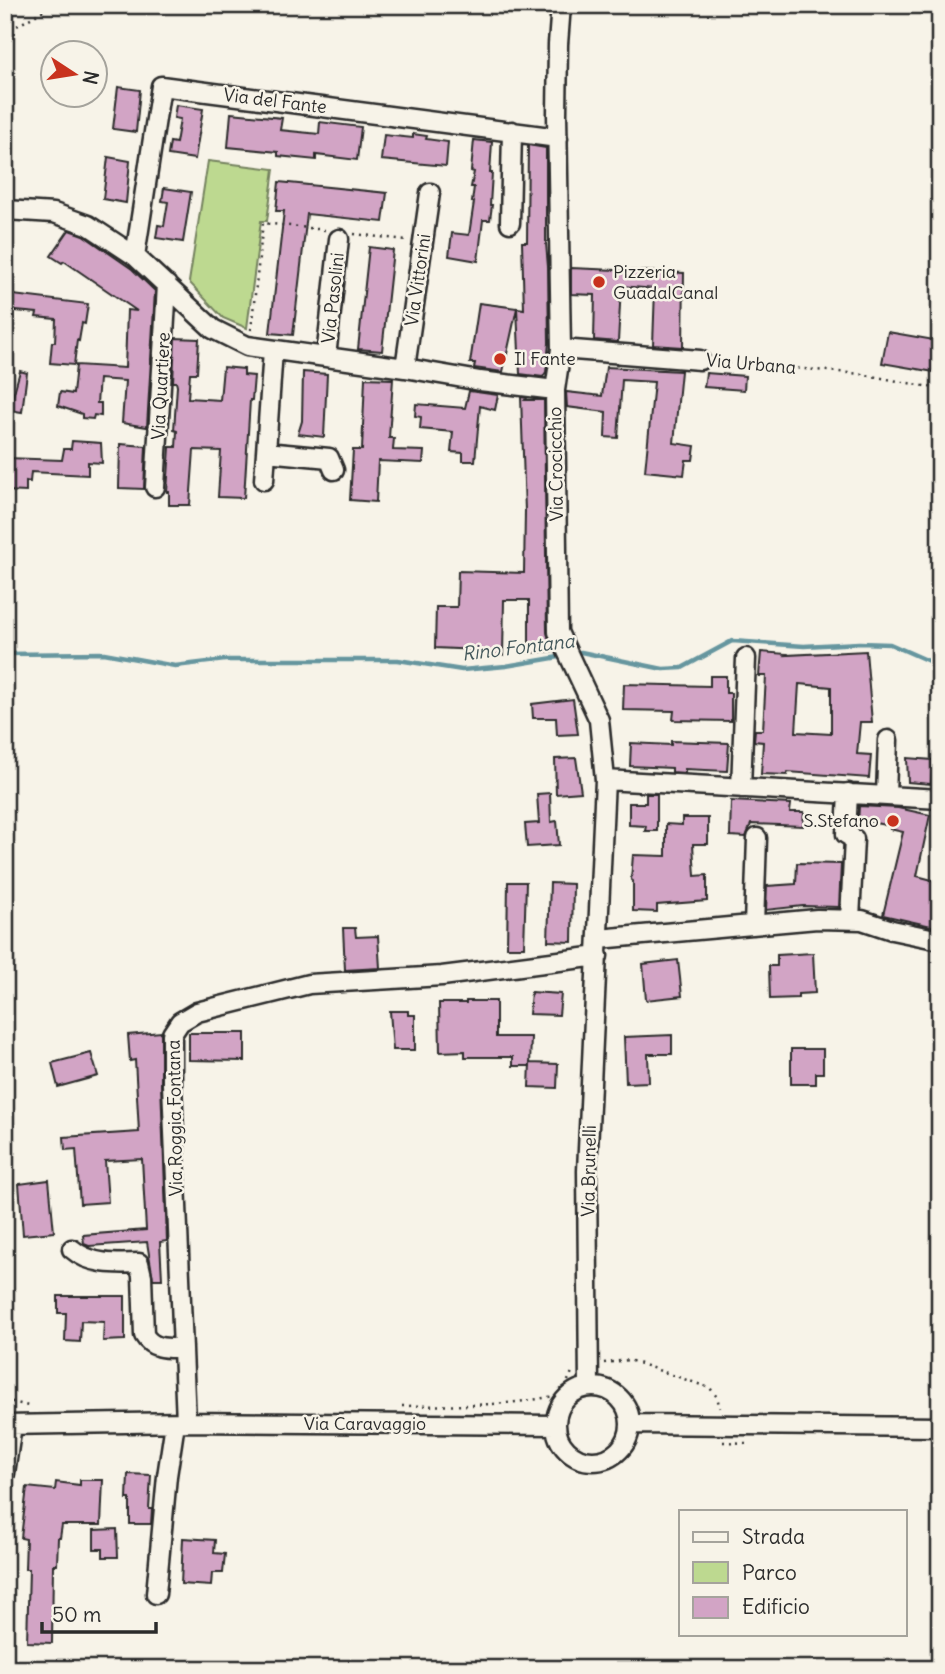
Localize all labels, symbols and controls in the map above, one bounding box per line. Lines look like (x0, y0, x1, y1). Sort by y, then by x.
north arrow (38, 38, 108, 108)
text: N (78, 69, 104, 86)
street label: Via del Fante (222, 83, 328, 118)
street label: Via Vittorini (400, 232, 435, 328)
street label: Via Pasolini (316, 251, 349, 345)
place label: Pizzeria GuadalCanal (613, 260, 718, 304)
marker: Pizzeria GuadalCanal (591, 274, 607, 290)
street label: Via Quartiere (146, 332, 175, 440)
place label: Il Fante (514, 347, 576, 370)
street label: Via Urbana (705, 348, 797, 379)
marker: Il Fante (492, 351, 508, 367)
street label: Via Crocicchio (543, 406, 568, 522)
water label: Rino Fontana (460, 628, 577, 666)
place label: S.Stefano (804, 809, 879, 832)
marker: S.Stefano (885, 813, 901, 829)
street label: Via Roggia Fontana (162, 1039, 187, 1197)
street label: Via Brunelli (576, 1125, 601, 1217)
street label: Via Caravaggio (304, 1412, 426, 1435)
legend (679, 1510, 906, 1636)
text: Strada (742, 1523, 805, 1550)
text: Parco (742, 1559, 797, 1586)
scale bar (42, 1590, 156, 1634)
text: Edificio (742, 1593, 810, 1620)
text: 50 m (52, 1601, 101, 1628)

